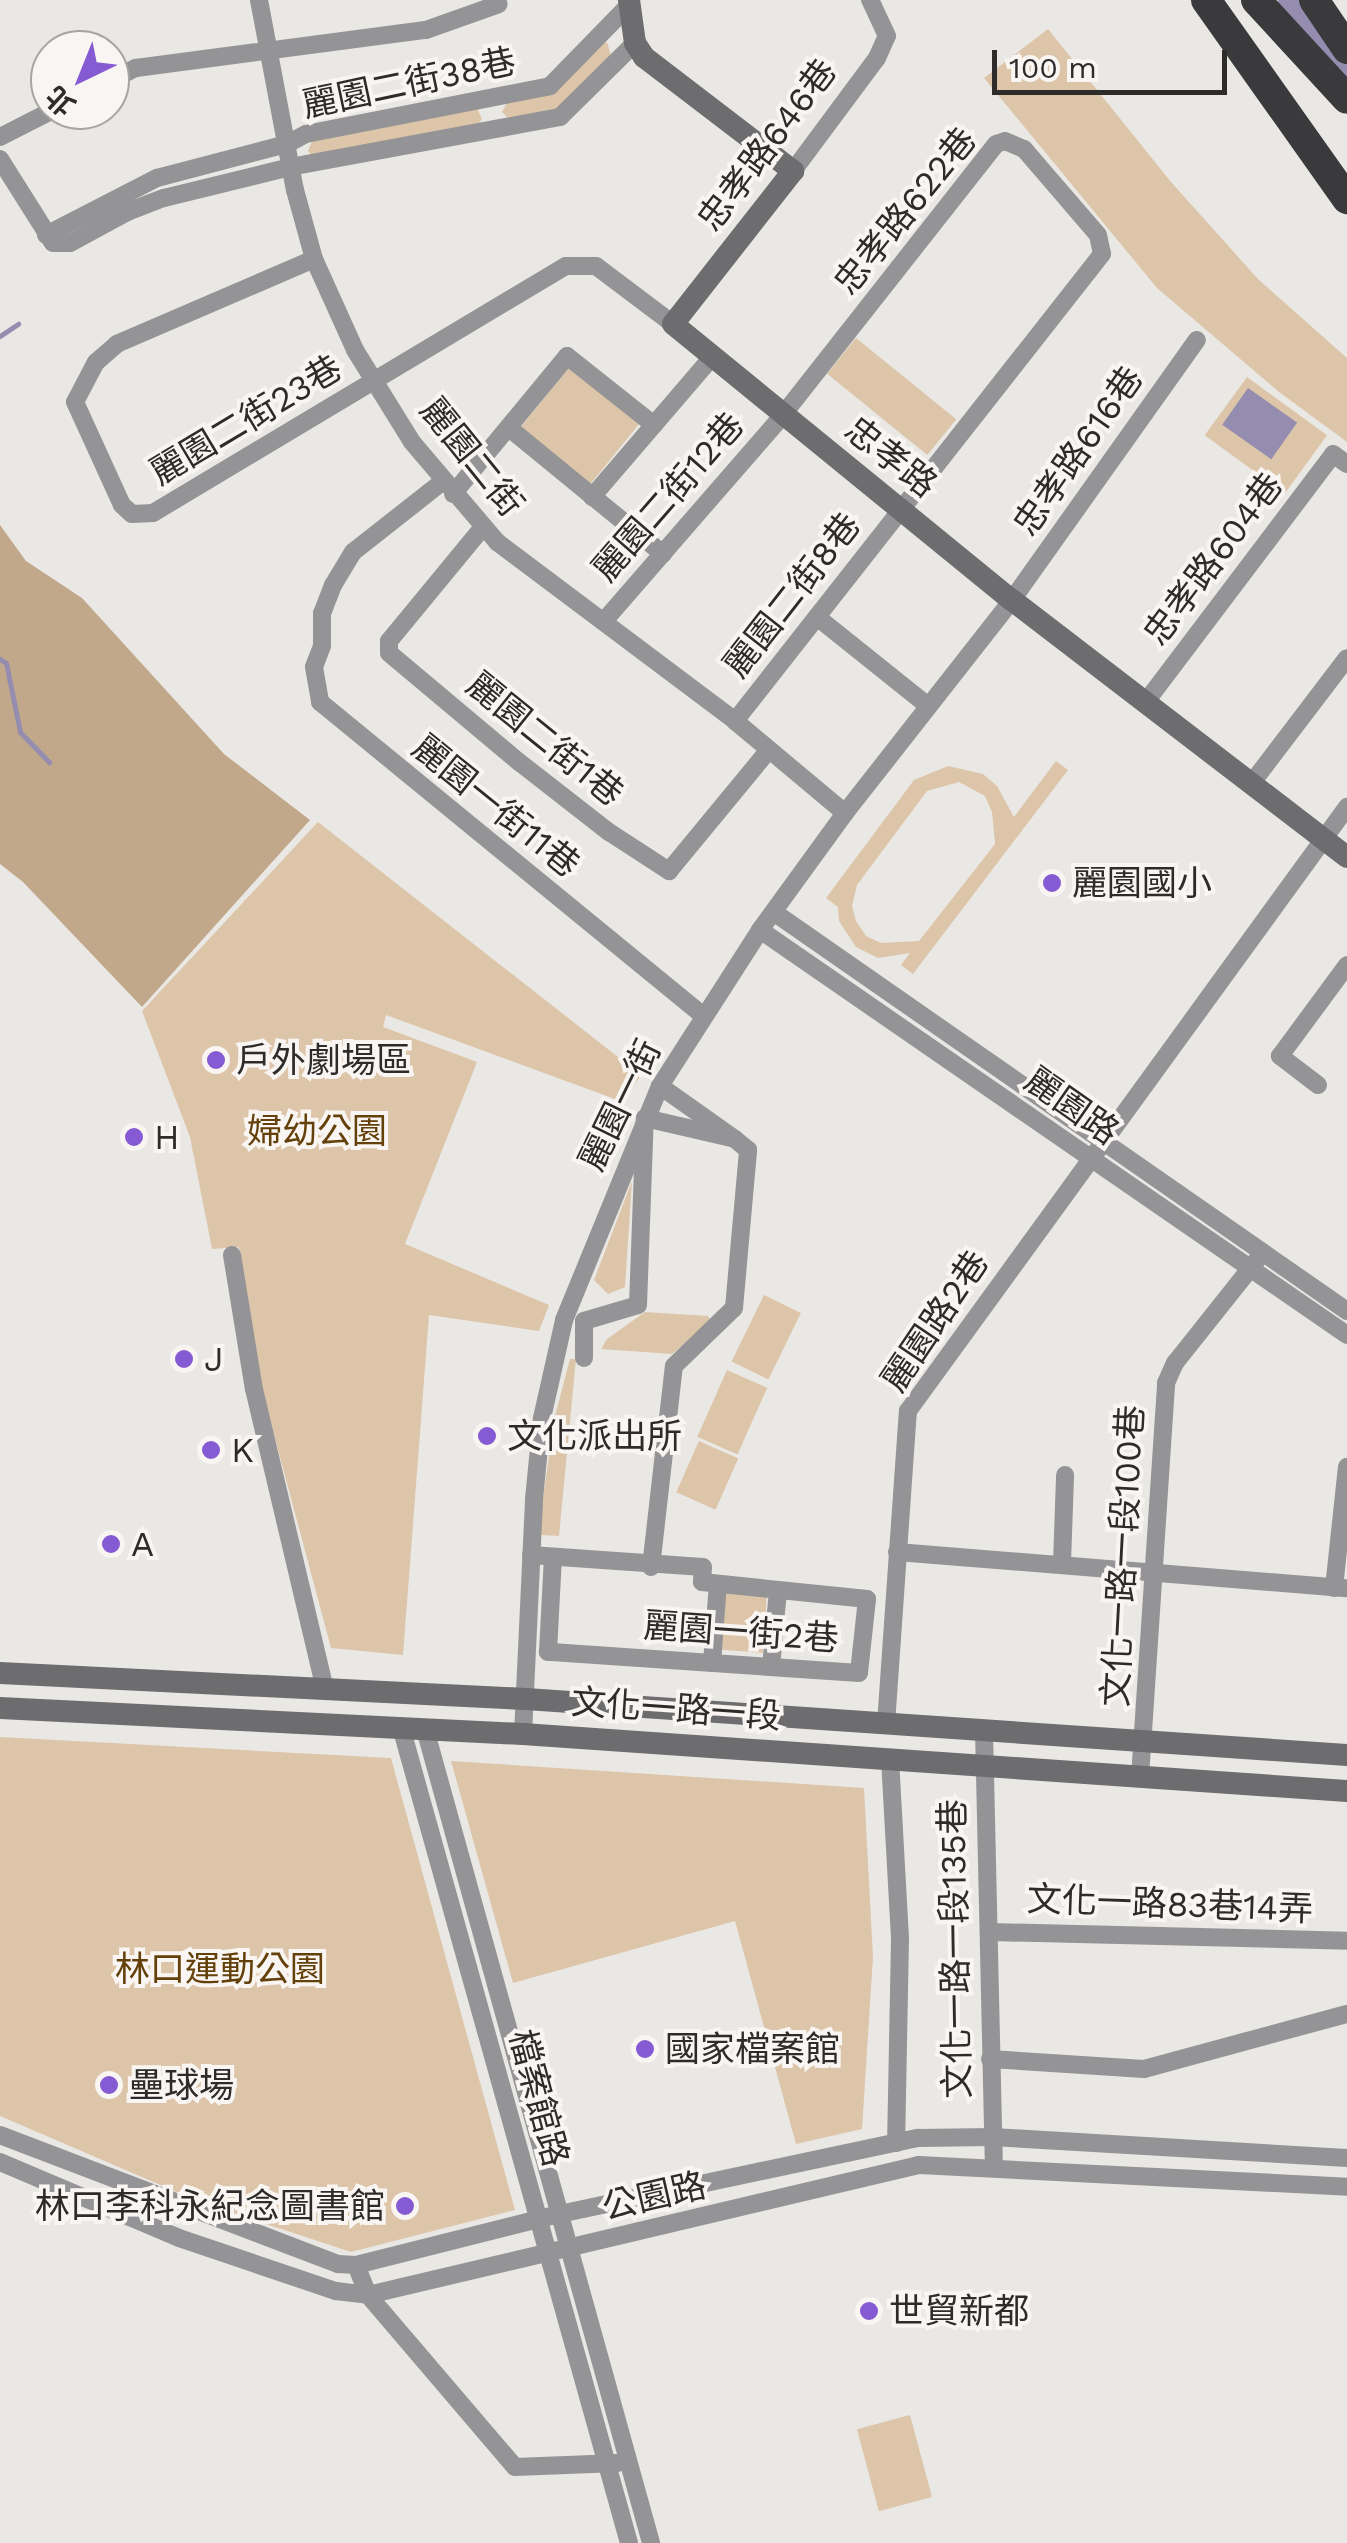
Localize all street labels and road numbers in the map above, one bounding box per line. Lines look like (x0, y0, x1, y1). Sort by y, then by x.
street label: 麗園二街38巷 (299, 40, 519, 126)
street label: 忠孝路646巷 (689, 51, 845, 239)
street label: 忠孝路622巷 (825, 119, 985, 303)
street label: 麗園二街23巷 (143, 346, 349, 494)
street label: 忠孝路616巷 (1005, 359, 1151, 543)
street label: 麗園二街 (412, 389, 532, 525)
street label: 麗園二街12巷 (584, 404, 752, 590)
street label: 忠孝路 (837, 408, 945, 506)
street label: 忠孝路604巷 (1135, 465, 1291, 653)
street label: 麗園二街8巷 (715, 505, 869, 685)
street label: 麗園二街1巷 (458, 663, 632, 815)
street label: 麗園一街11巷 (404, 726, 588, 886)
street label: 麗園一街 (570, 1033, 670, 1177)
street label: 麗園路 (1017, 1059, 1127, 1153)
street label: 麗園路2巷 (873, 1243, 997, 1399)
street label: 文化一路一段100巷 (1094, 1404, 1152, 1708)
street label: 麗園一街2巷 (642, 1604, 840, 1660)
street label: 文化一路一段 (570, 1681, 782, 1737)
street label: 文化一路一段135巷 (931, 1799, 979, 2099)
street label: 文化一路83巷14弄 (1026, 1878, 1314, 1930)
street label: 檔案館路 (501, 2025, 577, 2171)
street label: 公園路 (598, 2164, 710, 2228)

